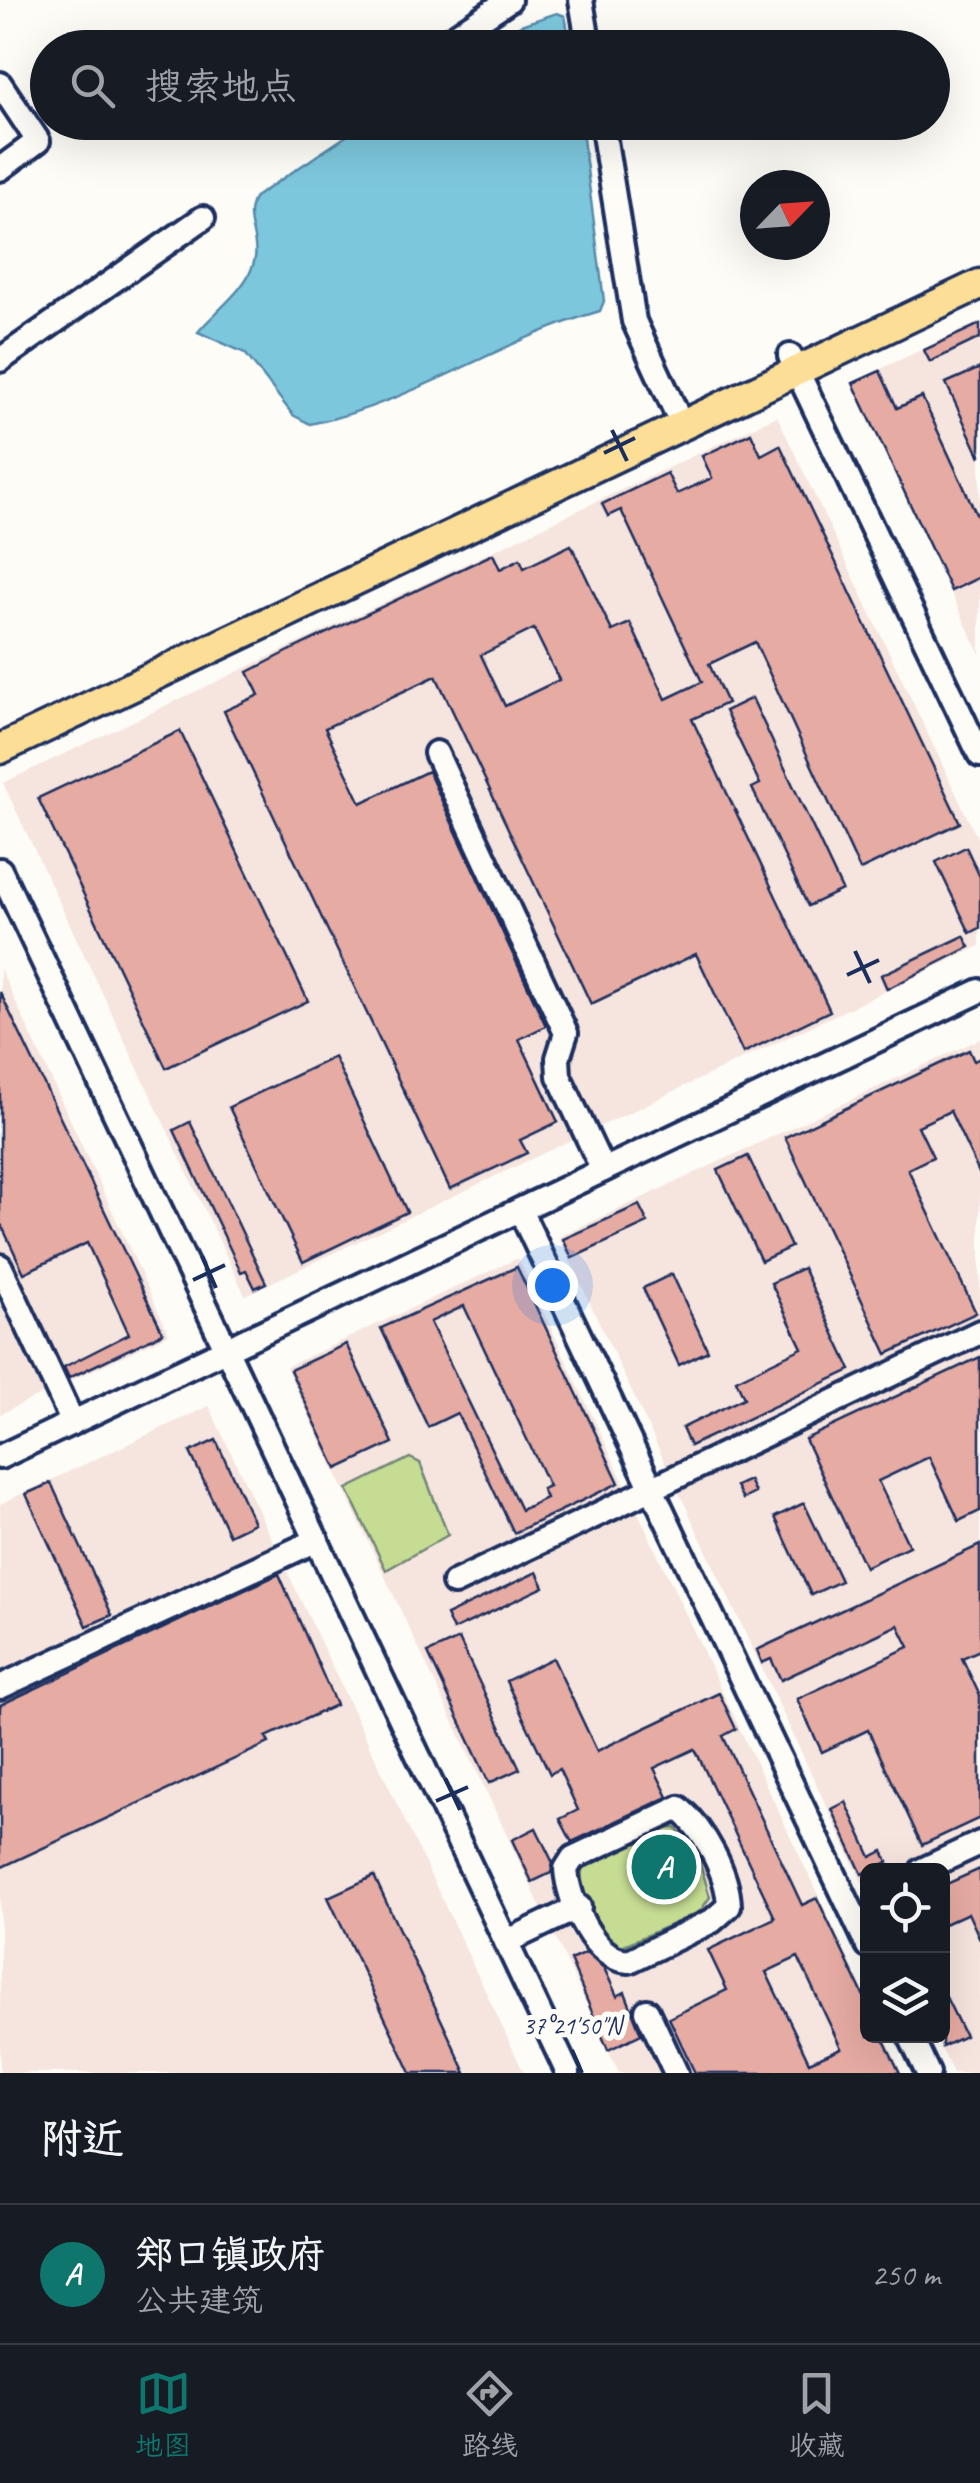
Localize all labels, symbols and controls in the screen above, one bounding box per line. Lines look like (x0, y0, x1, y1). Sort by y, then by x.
search box (30, 30, 950, 140)
icon: search (65, 58, 120, 113)
text: 搜索地点 (145, 63, 297, 110)
north arrow (740, 170, 830, 260)
your location (527, 1260, 578, 1311)
pin: A (632, 1830, 696, 1904)
map controls (860, 1863, 950, 2043)
button: locate (860, 1863, 950, 1953)
button: layers (860, 1953, 950, 2043)
text: 37°21'50"N (523, 2010, 625, 2042)
text: 附近 (40, 2113, 124, 2166)
text: 郑口镇政府 (135, 2231, 325, 2278)
text: A (64, 2254, 81, 2295)
text: 250 m (871, 2254, 940, 2295)
text: 公共建筑 (135, 2280, 263, 2321)
tab: 地图 (135, 2366, 191, 2463)
tab: 路线 (462, 2366, 518, 2463)
tab: 收藏 (789, 2366, 845, 2463)

